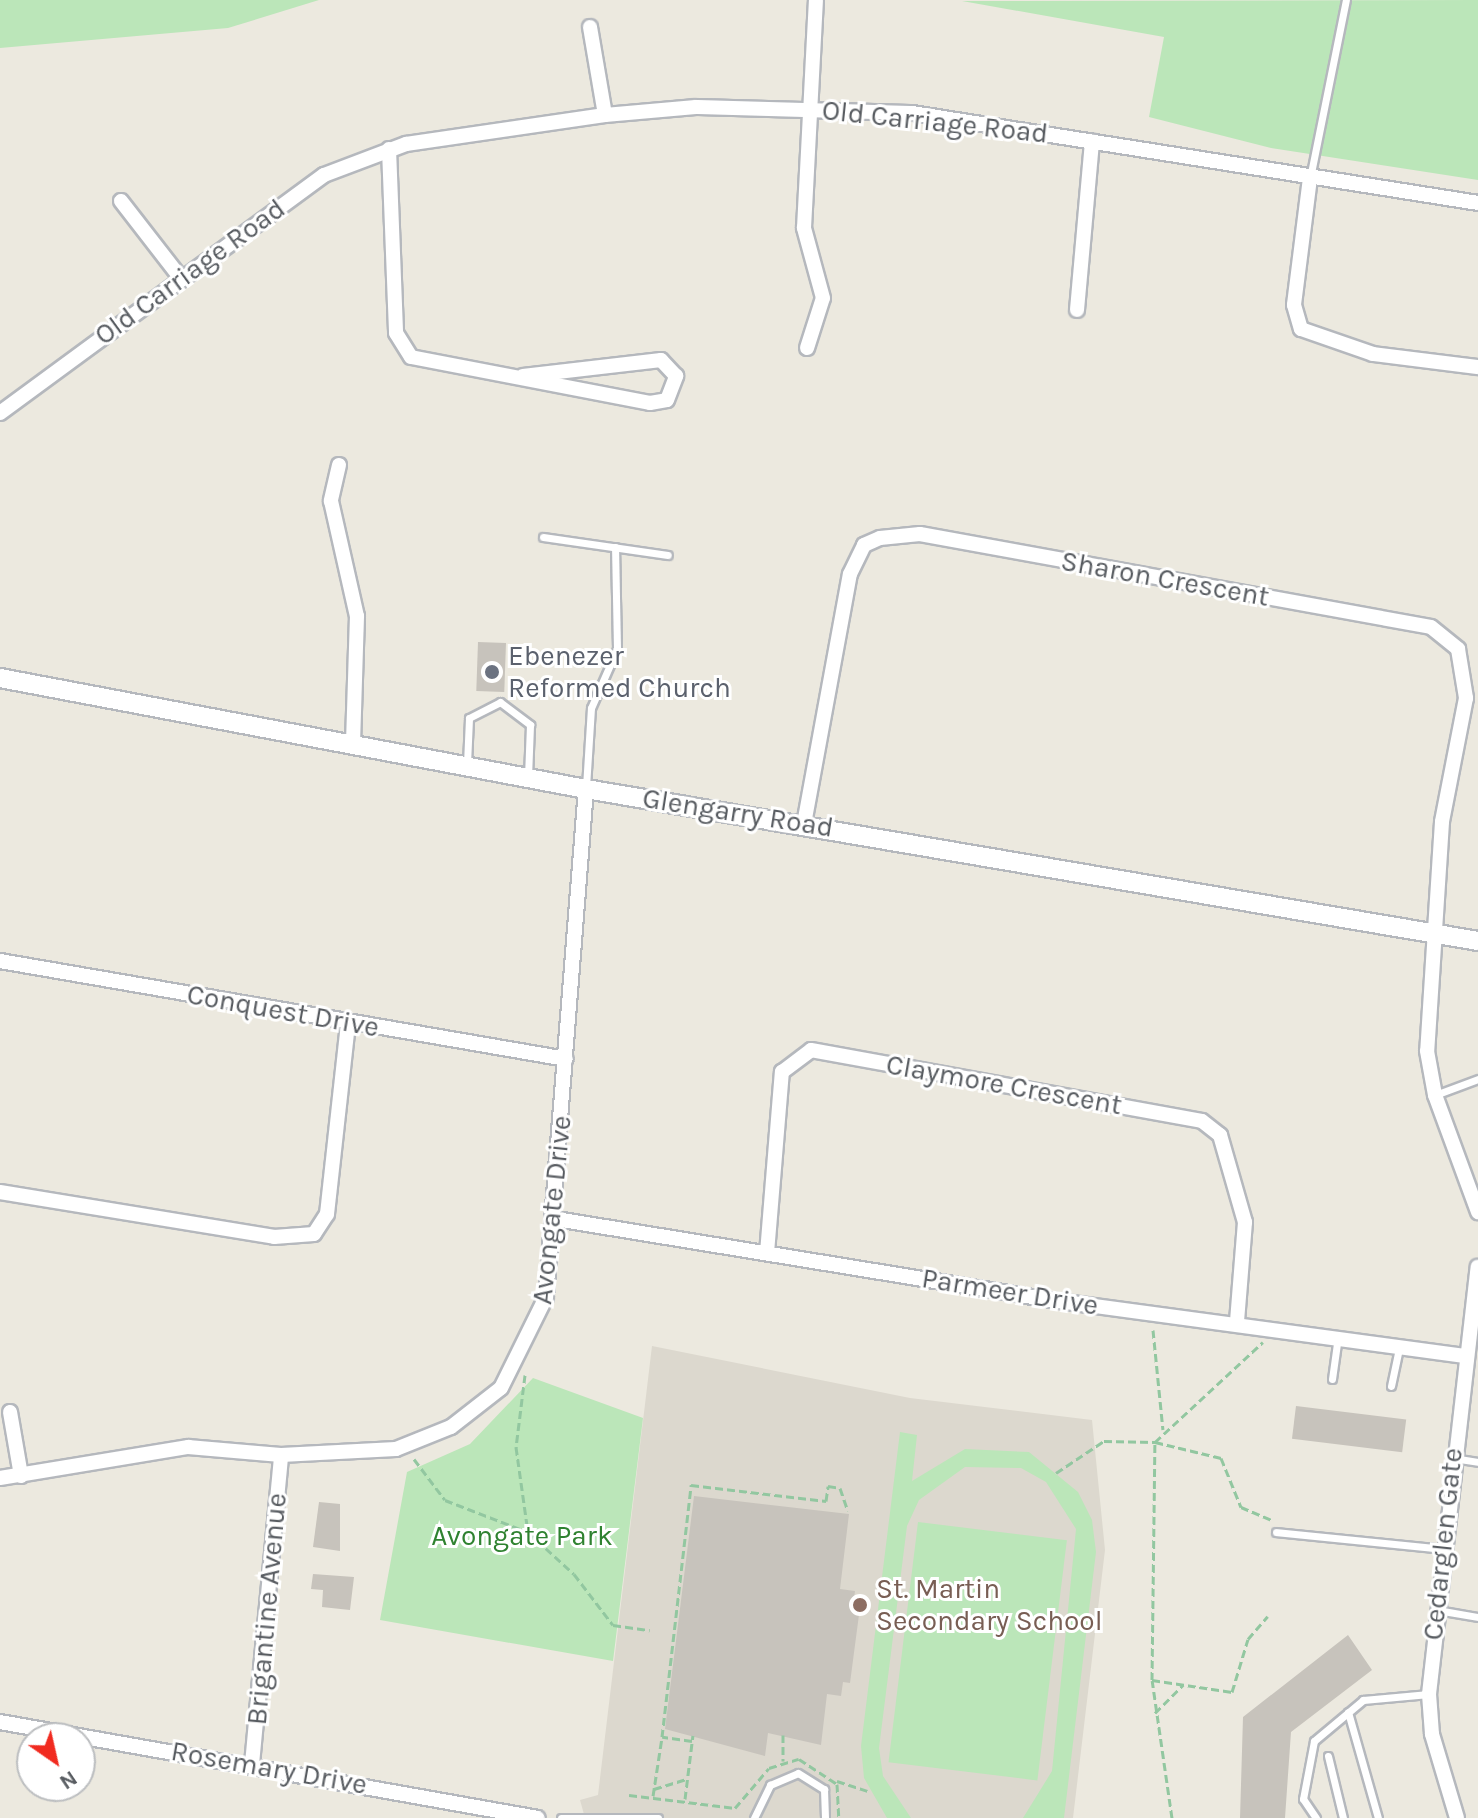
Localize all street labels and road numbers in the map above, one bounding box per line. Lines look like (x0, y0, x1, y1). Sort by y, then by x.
street label: Old Carriage Road (820, 93, 1050, 151)
street label: Old Carriage Road (88, 192, 292, 352)
street label: Sharon Crescent (1058, 544, 1272, 614)
street label: Glengarry Road (640, 781, 836, 845)
street label: Conquest Drive (184, 978, 382, 1044)
street label: Claymore Crescent (884, 1048, 1124, 1122)
street label: Avongate Drive (525, 1114, 579, 1306)
street label: Parmeer Drive (919, 1261, 1101, 1323)
street label: Cedarglen Gate (1416, 1446, 1470, 1642)
street label: Brigantine Avenue (240, 1492, 294, 1726)
street label: Rosemary Drive (168, 1734, 370, 1802)

